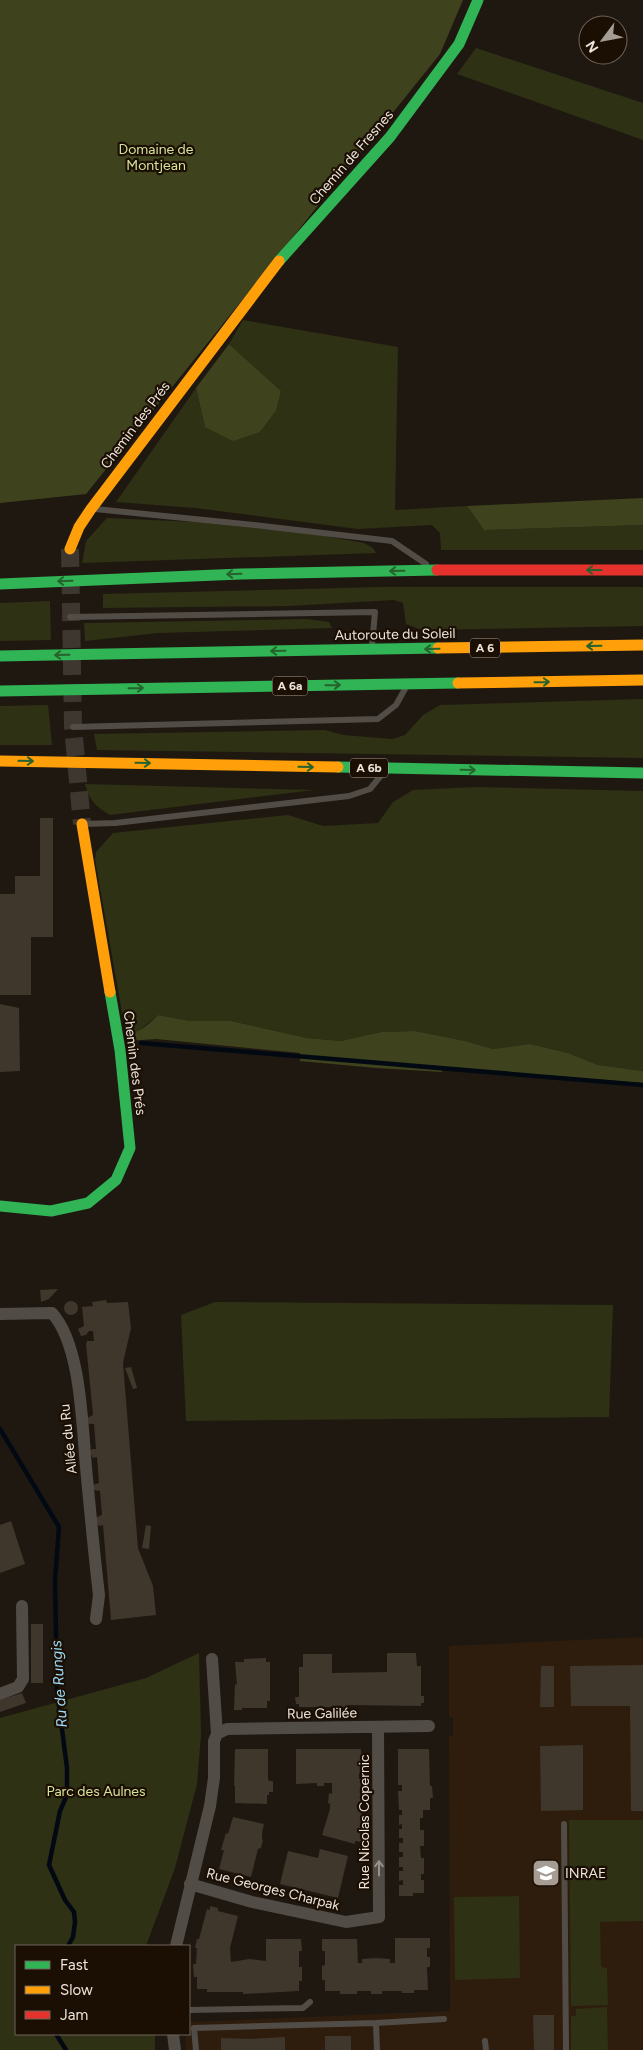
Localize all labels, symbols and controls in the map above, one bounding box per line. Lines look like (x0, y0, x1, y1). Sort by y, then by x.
north arrow (578, 15, 628, 65)
text: N (582, 38, 602, 56)
street label: Chemin de Fresnes (306, 107, 397, 208)
park label: Domaine de Montjean (119, 141, 194, 174)
street label: Chemin des Prés (97, 378, 174, 472)
one-way arrow (587, 565, 603, 575)
one-way arrow (389, 566, 406, 576)
one-way arrow (227, 570, 243, 579)
one-way arrow (57, 577, 73, 586)
street label: Autoroute du Soleil (334, 625, 456, 644)
road number: A 6 (470, 638, 500, 658)
one-way arrow (587, 641, 603, 651)
one-way arrow (424, 644, 440, 654)
one-way arrow (270, 647, 286, 656)
one-way arrow (54, 650, 70, 660)
road number: A 6a (272, 676, 308, 696)
one-way arrow (534, 677, 550, 687)
one-way arrow (325, 680, 341, 690)
one-way arrow (128, 684, 144, 693)
one-way arrow (18, 756, 34, 766)
one-way arrow (135, 758, 151, 768)
road number: A 6b (350, 758, 388, 778)
one-way arrow (298, 762, 314, 771)
one-way arrow (460, 765, 476, 775)
street label: Chemin des Prés (120, 1010, 149, 1116)
street label: Allée du Ru (56, 1403, 81, 1475)
water label: Ru de Rungis (47, 1640, 71, 1728)
street label: Rue Galilée (287, 1704, 358, 1723)
street label: Rue Nicolas Copernic (356, 1754, 373, 1890)
park label: Parc des Aulnes (46, 1783, 146, 1800)
school or university icon: INRAE (531, 1858, 561, 1888)
one-way arrow (374, 1860, 384, 1876)
street label: Rue Georges Charpak (205, 1865, 341, 1914)
place label: INRAE (565, 1865, 606, 1882)
legend (15, 1945, 190, 2035)
text: Fast (60, 1956, 89, 1974)
text: Slow (60, 1981, 93, 1999)
text: Jam (60, 2006, 88, 2024)

